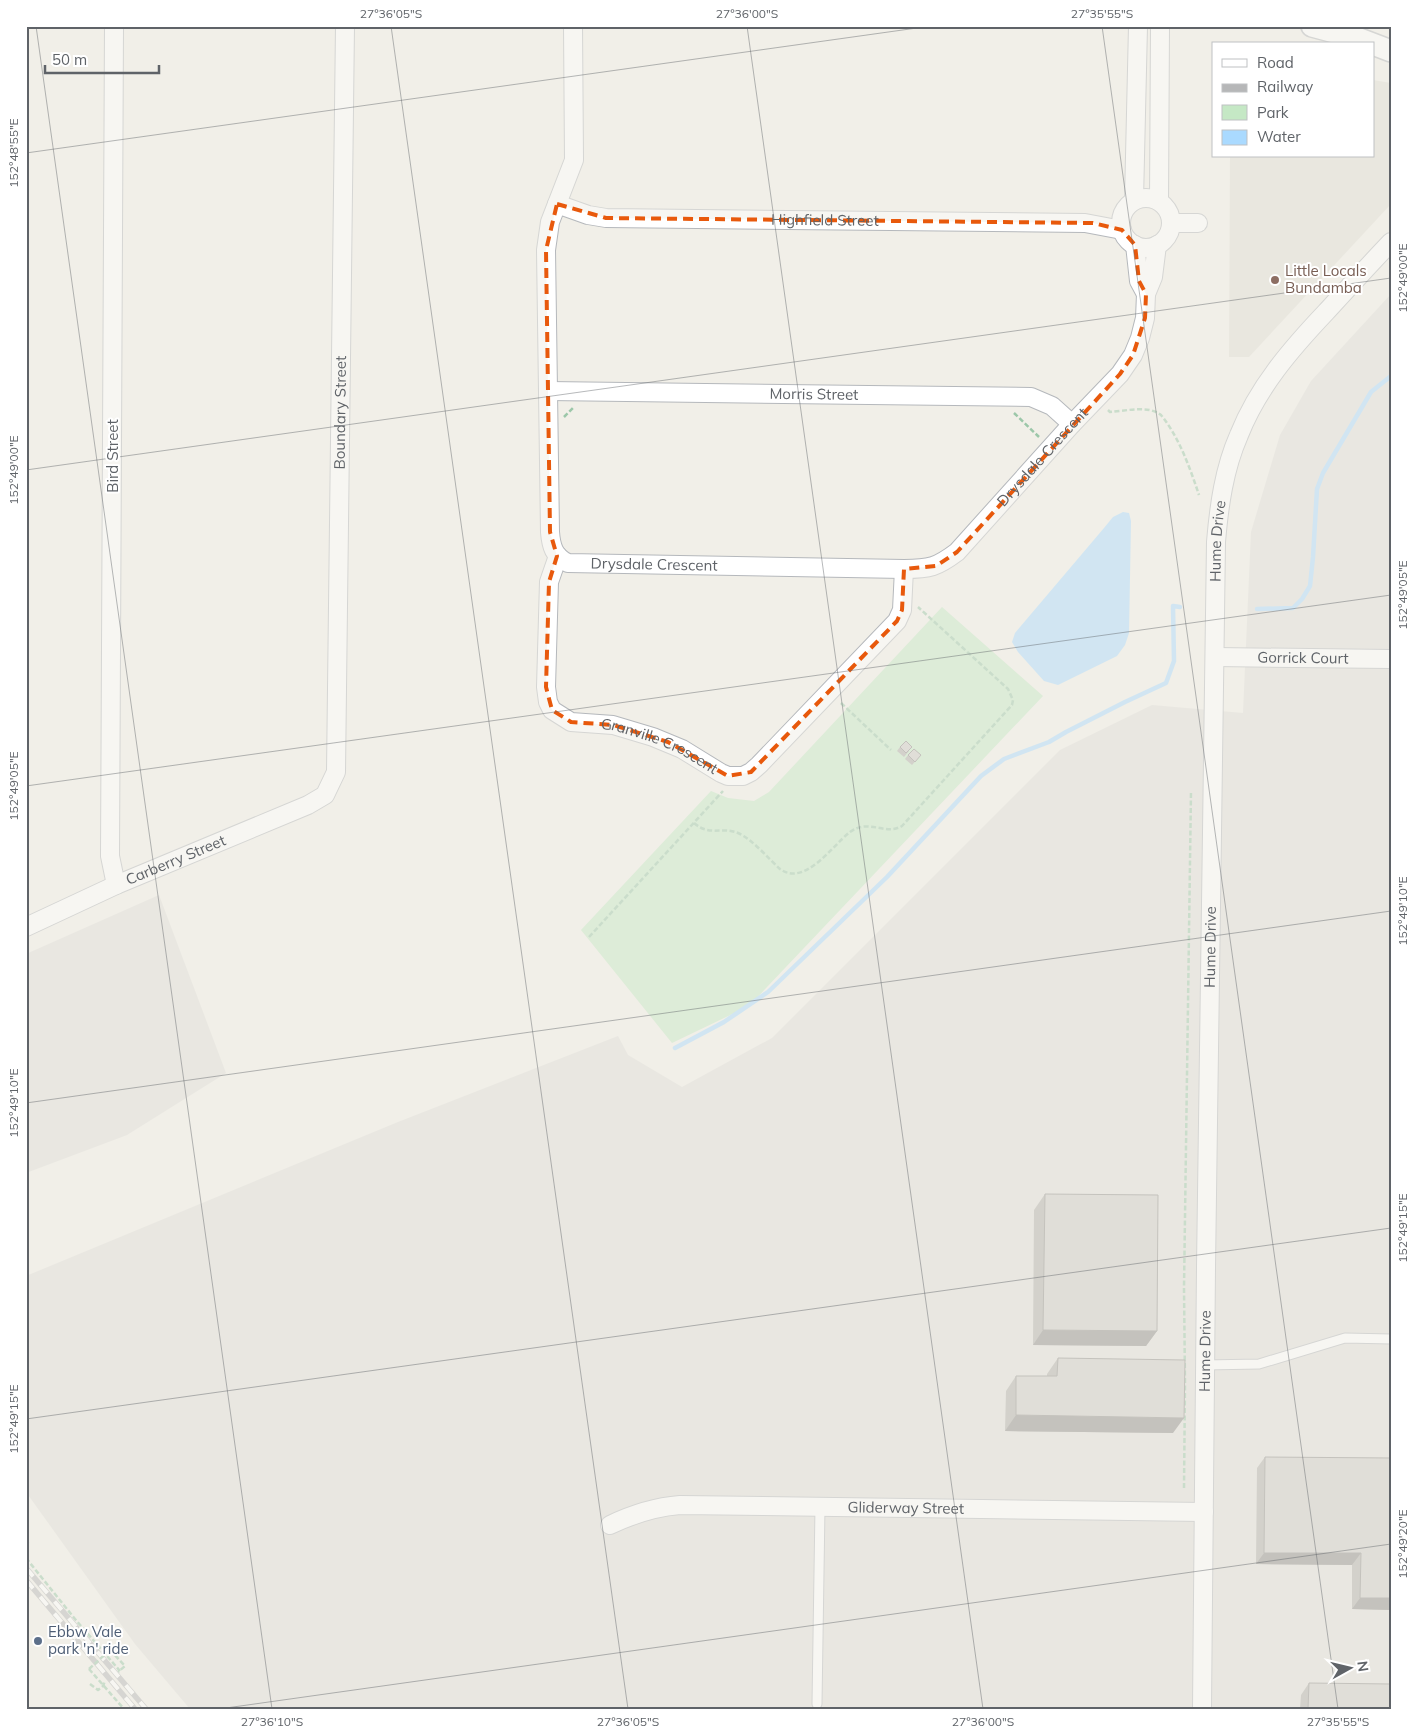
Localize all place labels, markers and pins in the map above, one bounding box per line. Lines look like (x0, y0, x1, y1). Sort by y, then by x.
place label: Little Locals Bundamba (1285, 261, 1367, 297)
marker: Little Locals Bundamba (1269, 274, 1281, 286)
place label: Ebbw Vale park 'n' ride (48, 1622, 129, 1658)
marker: Ebbw Vale park 'n' ride (32, 1635, 44, 1647)

